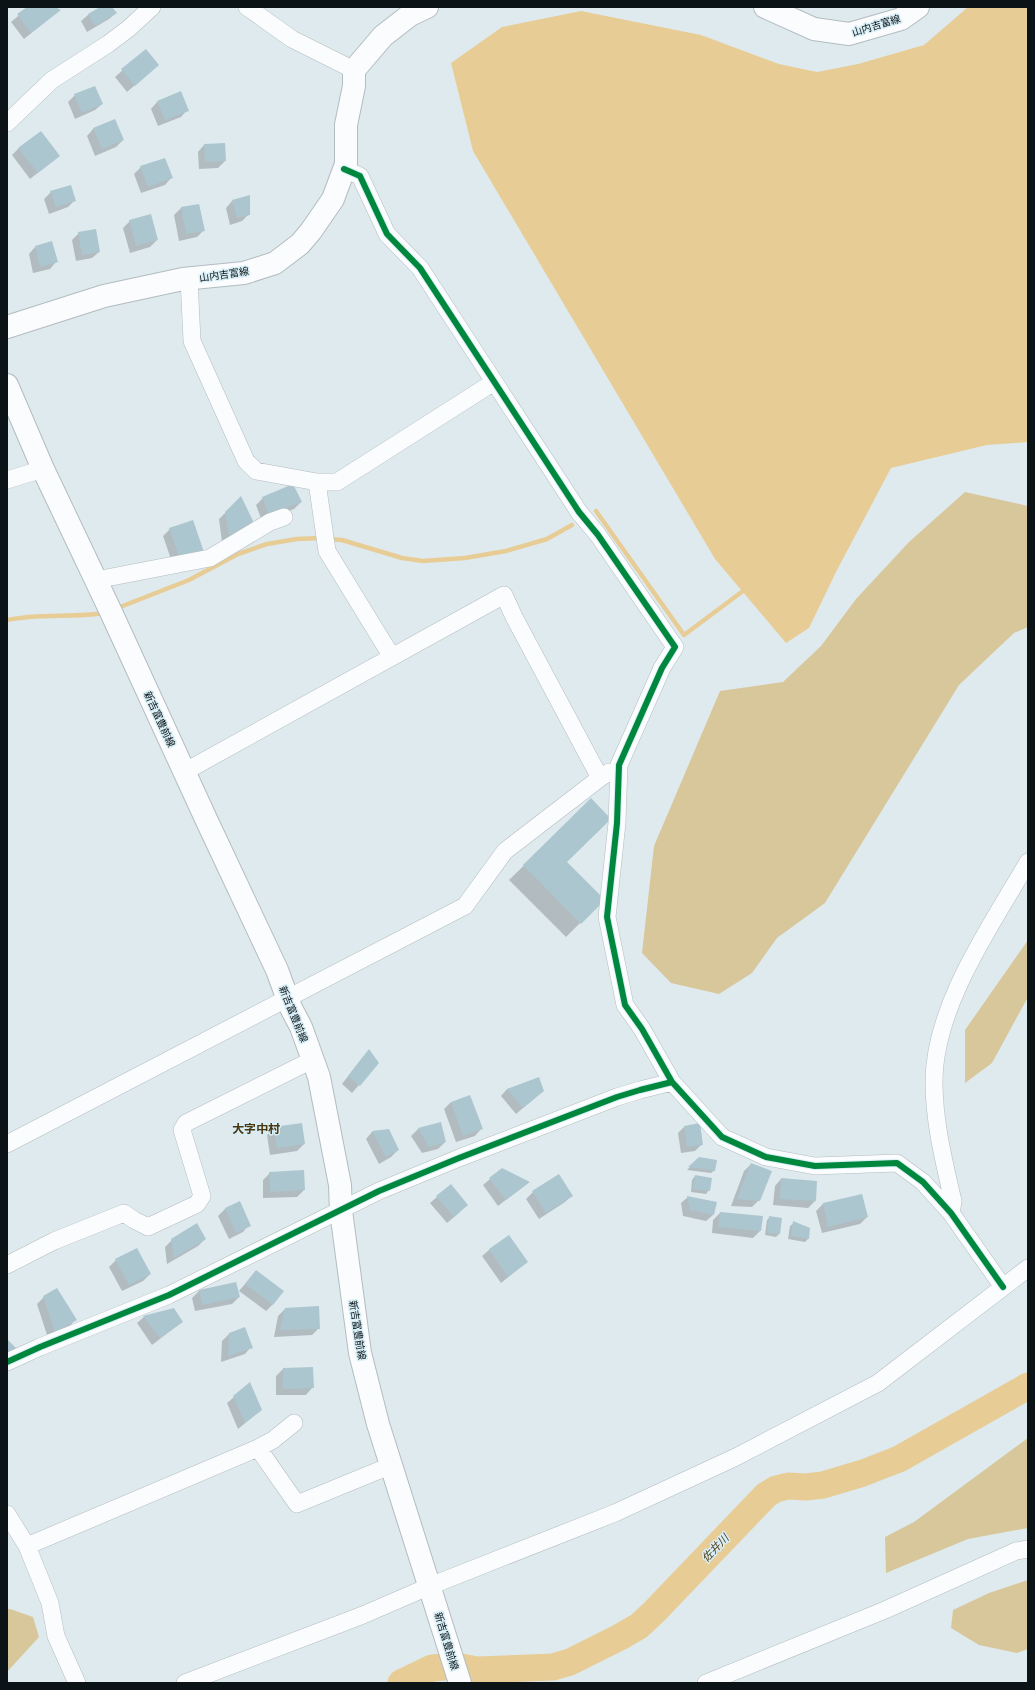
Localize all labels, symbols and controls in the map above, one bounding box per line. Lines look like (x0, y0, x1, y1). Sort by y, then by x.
street label: 山内吉富線 (851, 13, 902, 38)
street label: 山内吉富線 (199, 266, 250, 283)
street label: 新吉富豊前線 (142, 690, 177, 749)
street label: 新吉富豊前線 (277, 984, 310, 1044)
district label: 大字中村 (232, 1122, 280, 1136)
street label: 新吉富豊前線 (347, 1300, 368, 1361)
water label: 佐井川 (699, 1531, 732, 1565)
street label: 新吉富豊前線 (432, 1611, 461, 1671)

